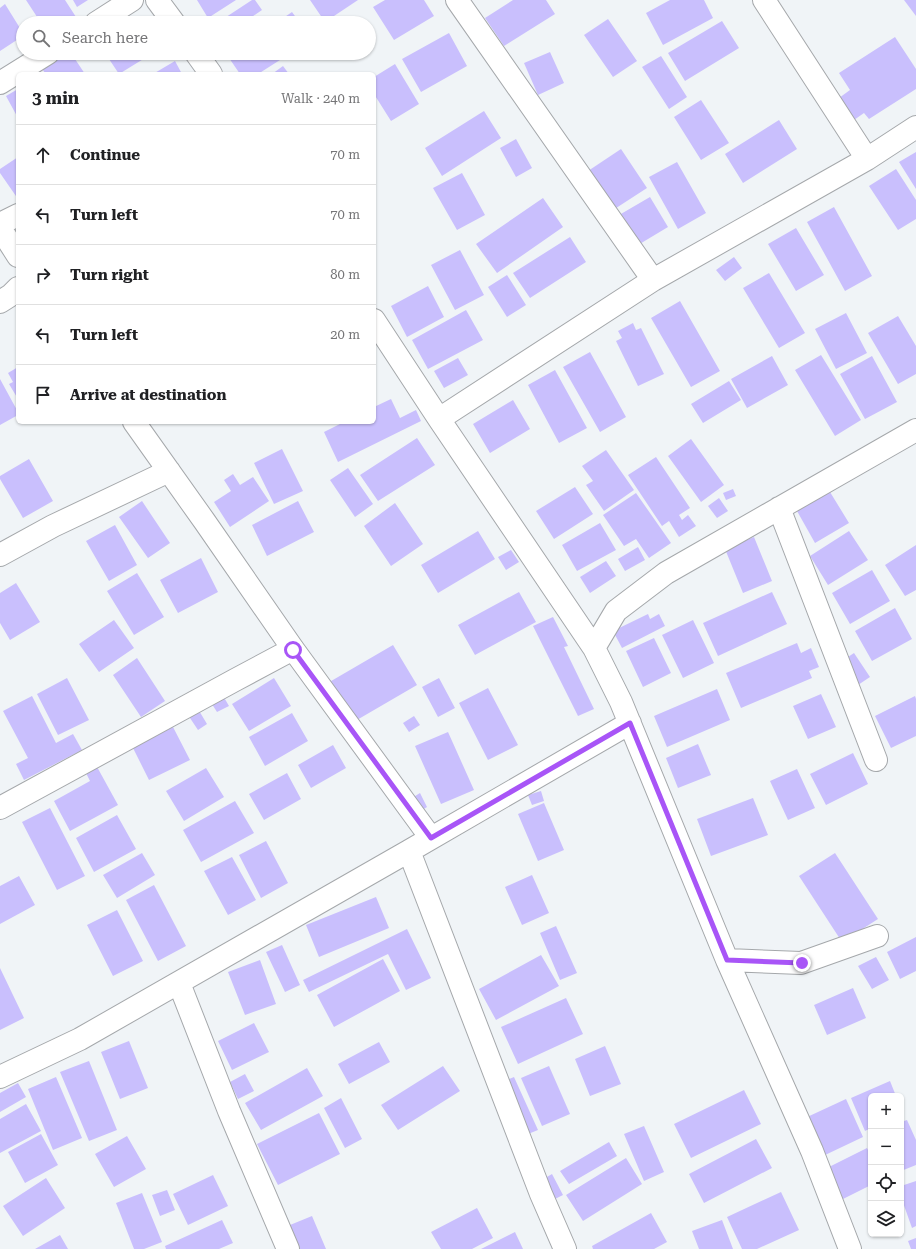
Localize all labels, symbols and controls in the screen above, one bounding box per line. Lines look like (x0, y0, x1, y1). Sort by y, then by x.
search box (16, 16, 376, 60)
icon: search (30, 27, 52, 49)
text: Search here (62, 29, 148, 47)
text: 3 min (32, 88, 79, 108)
text: Walk · 240 m (281, 91, 360, 106)
icon: ahead (32, 144, 54, 166)
text: Continue (70, 146, 140, 164)
text: 70 m (330, 147, 360, 162)
icon: left (32, 204, 54, 226)
text: Turn left (70, 206, 138, 224)
text: 70 m (330, 207, 360, 222)
icon: right (32, 264, 54, 286)
text: Turn right (70, 266, 149, 284)
text: 80 m (330, 267, 360, 282)
icon: left (32, 324, 54, 346)
text: Turn left (70, 326, 138, 344)
text: 20 m (330, 327, 360, 342)
icon: arrive (32, 384, 54, 406)
text: Arrive at destination (70, 386, 226, 404)
route start (284, 641, 302, 659)
route end (793, 954, 811, 972)
map controls (868, 1093, 904, 1237)
button: + (868, 1093, 904, 1129)
button: − (868, 1129, 904, 1165)
button: locate (868, 1165, 904, 1201)
button: layers (868, 1201, 904, 1237)

